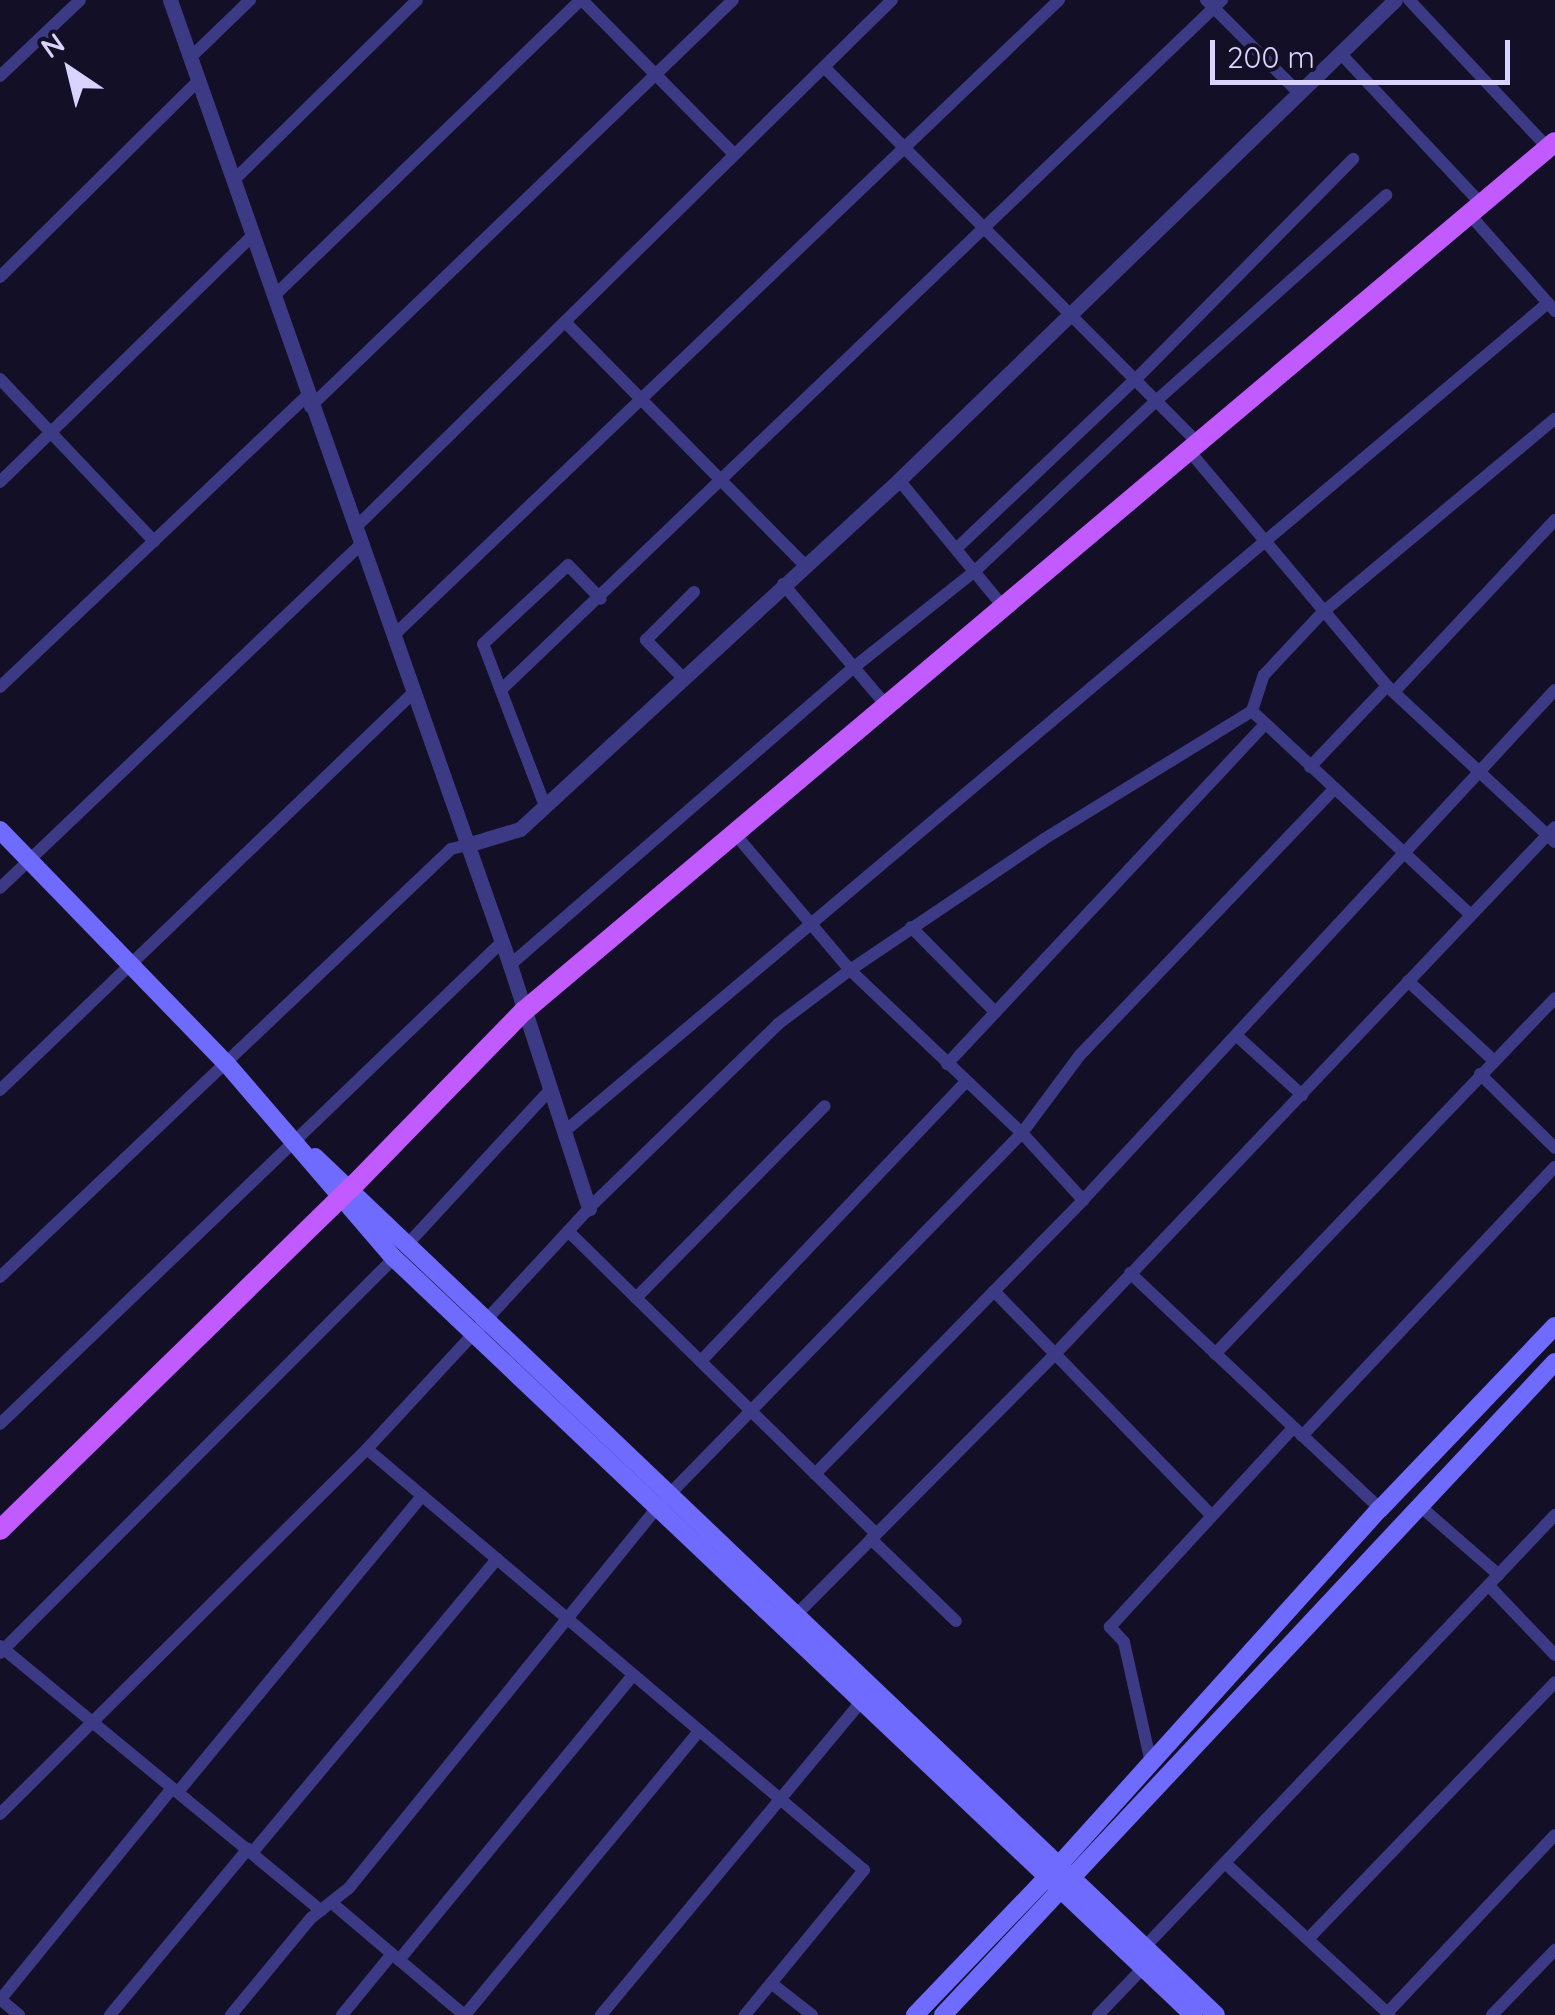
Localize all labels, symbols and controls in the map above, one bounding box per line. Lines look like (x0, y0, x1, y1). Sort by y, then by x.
north arrow (20, 20, 120, 120)
scale bar (1215, 20, 1515, 82)
text: N (34, 25, 71, 65)
text: 200 m (1227, 38, 1315, 76)

